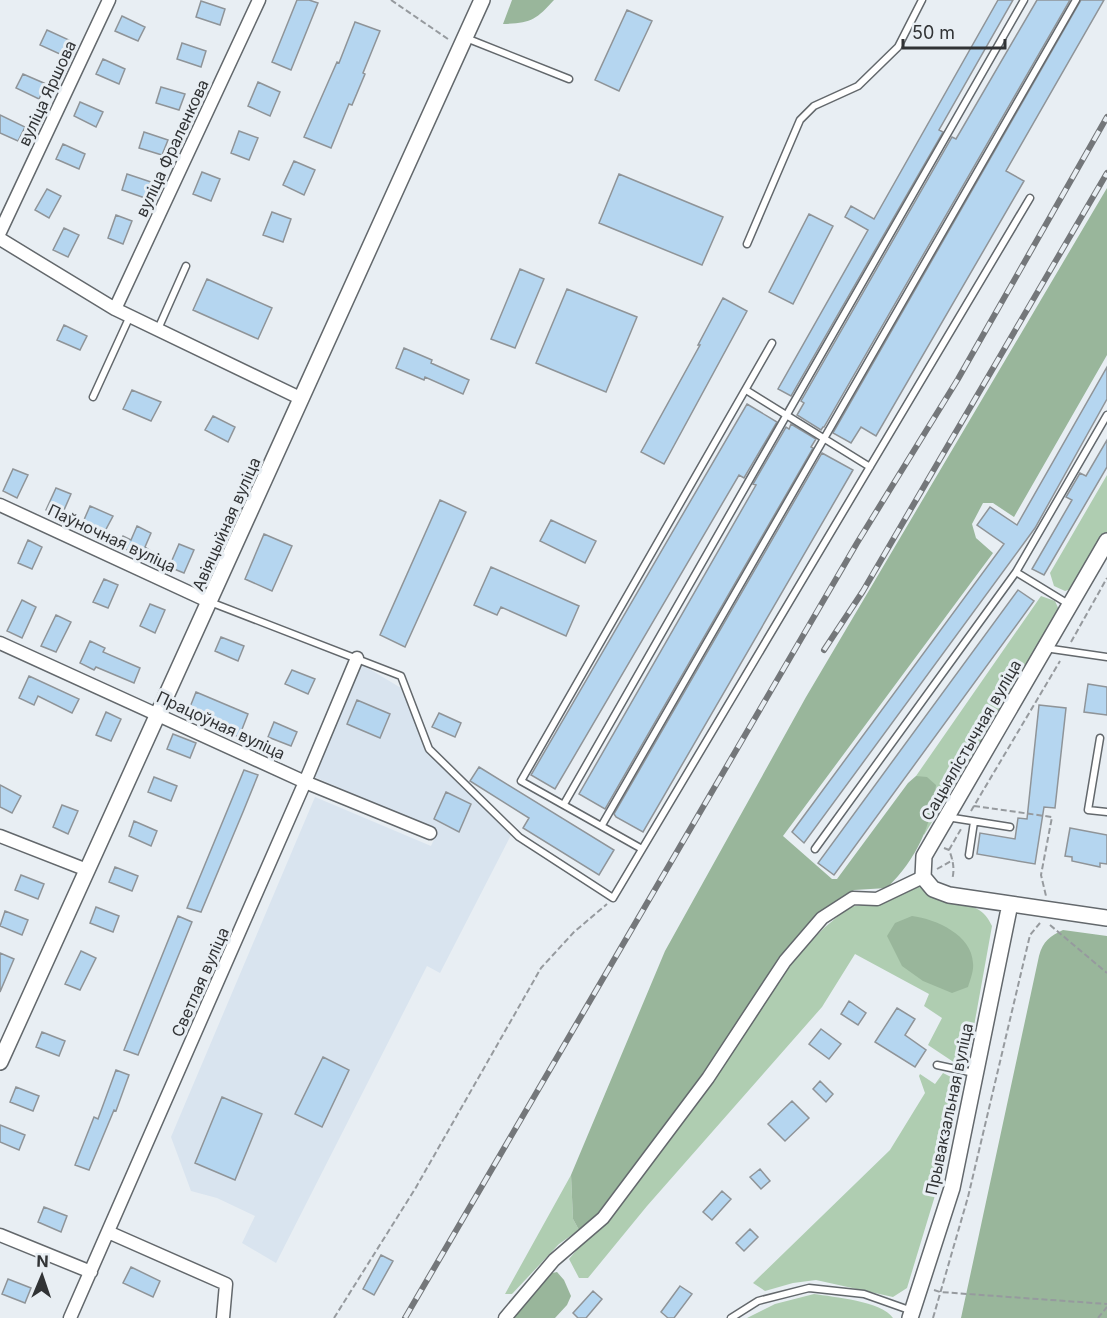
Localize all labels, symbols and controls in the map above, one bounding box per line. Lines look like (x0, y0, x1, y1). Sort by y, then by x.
scale bar (903, 12, 1005, 50)
text: 50 m (912, 22, 955, 43)
street label: вуліца Яршова (14, 37, 80, 149)
street label: вуліца Фраленкова (131, 76, 213, 220)
street label: Авіяцыйная вуліца (188, 454, 264, 594)
street label: Паўночная вуліца (45, 500, 179, 576)
street label: Сацыялістычная вуліца (917, 656, 1025, 824)
street label: Працоўная вуліца (154, 686, 288, 764)
street label: Светлая вуліца (167, 924, 233, 1040)
street label: Прывакзальная вуліца (921, 1021, 977, 1197)
north arrow (12, 1246, 72, 1306)
text: N (36, 1251, 49, 1271)

